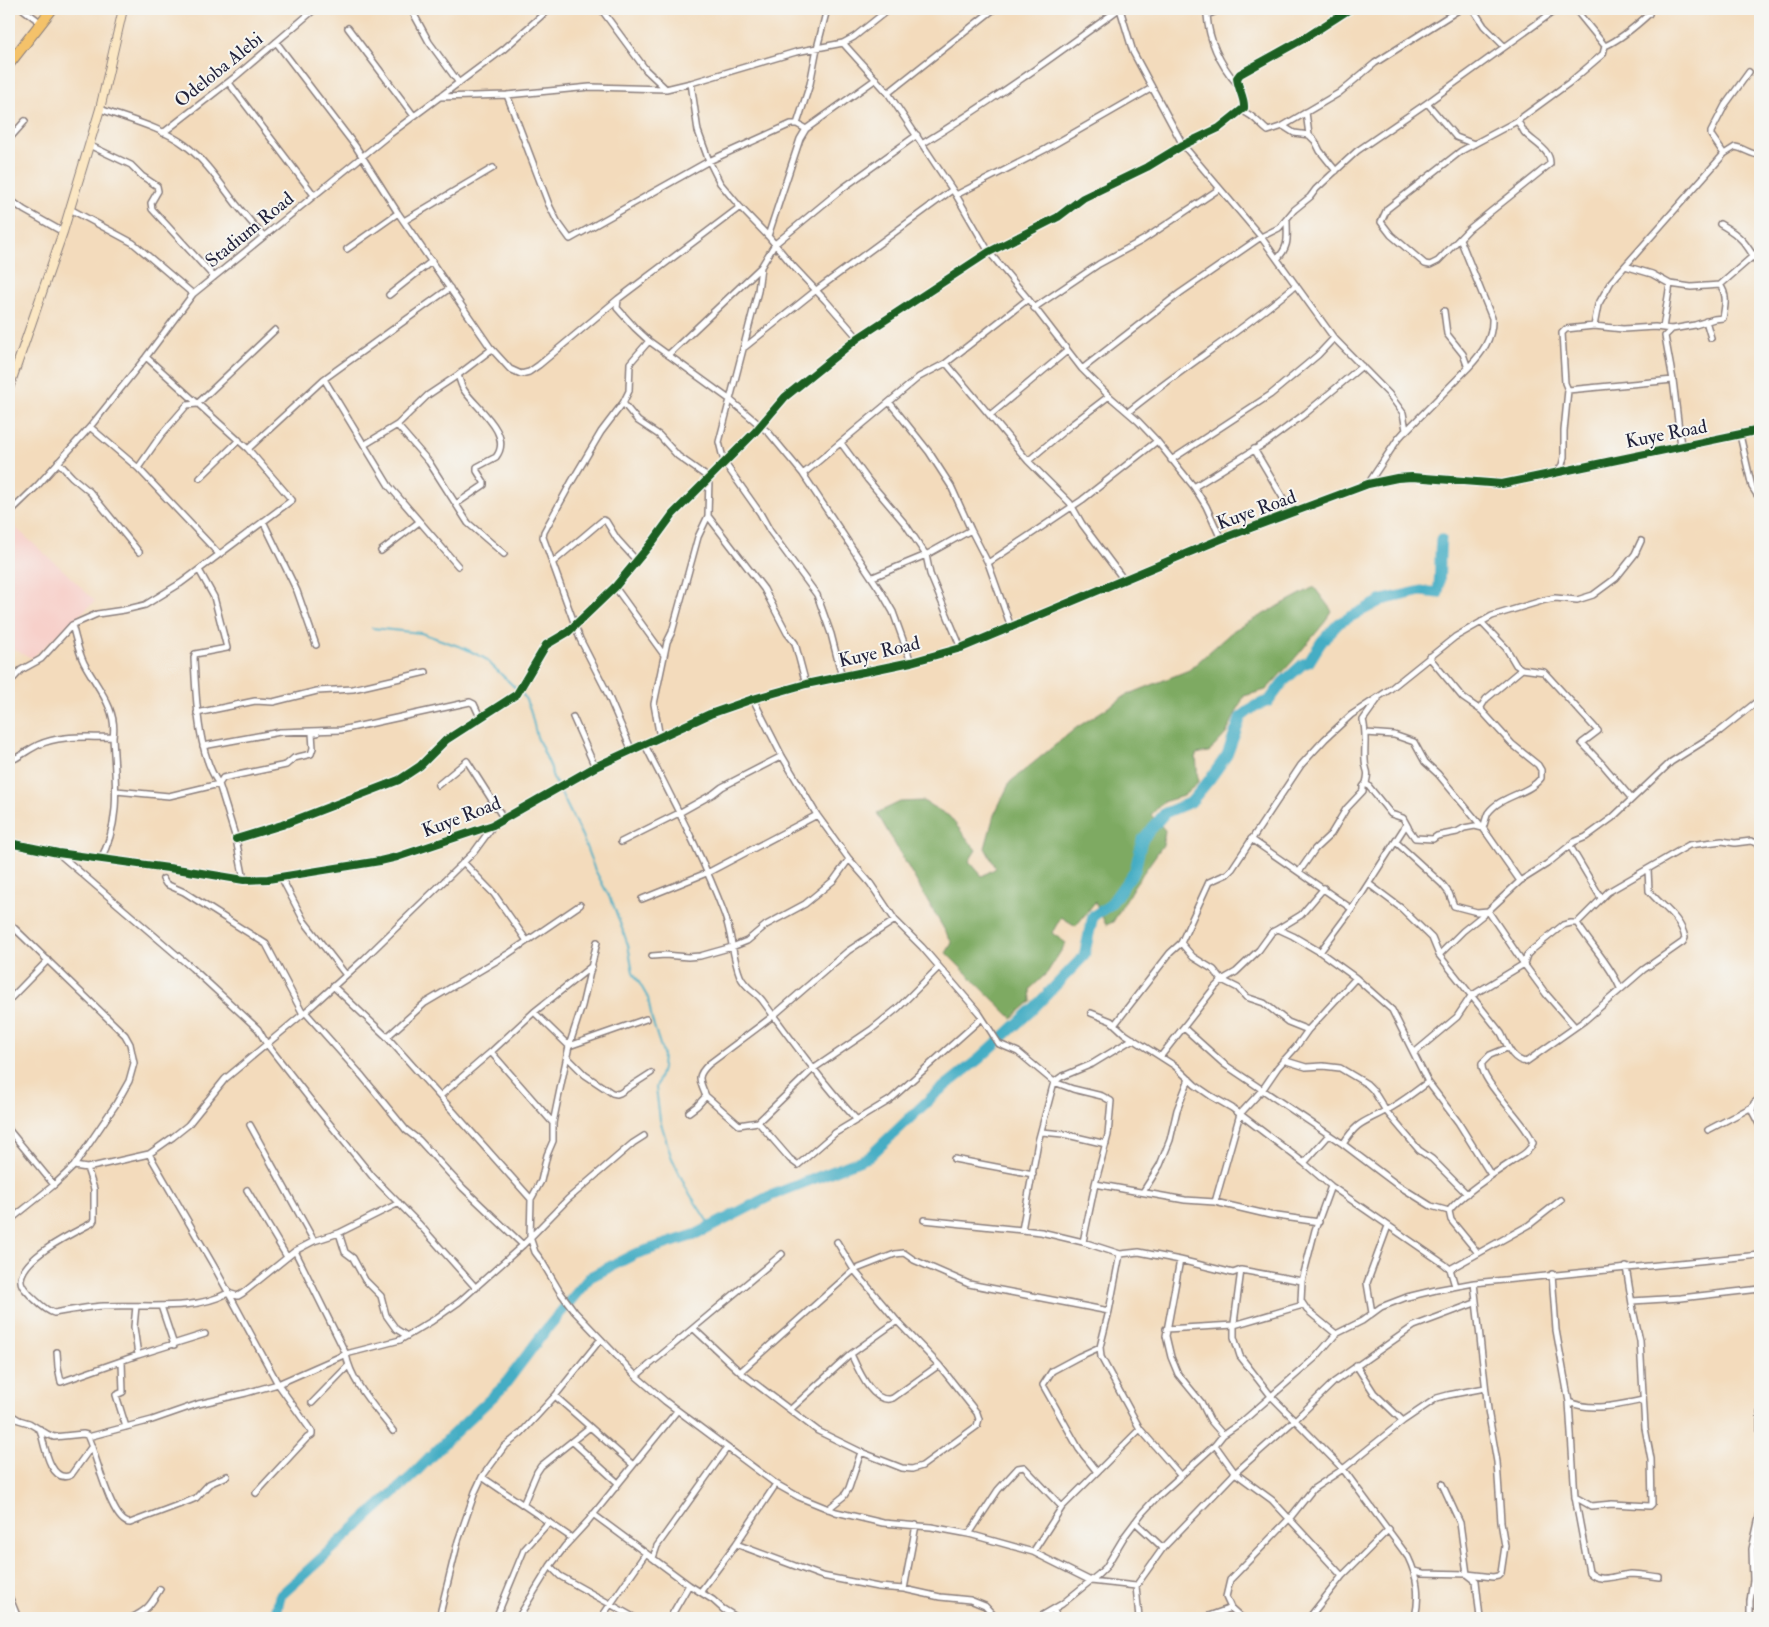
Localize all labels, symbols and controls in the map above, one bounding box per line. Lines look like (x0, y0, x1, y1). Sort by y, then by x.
street label: Odeloba Alebi (170, 27, 268, 113)
street label: Stadium Road (200, 186, 299, 273)
street label: Kuye Road (1623, 414, 1710, 454)
street label: Kuye Road (1213, 484, 1300, 535)
street label: Kuye Road (836, 631, 923, 673)
street label: Kuye Road (418, 791, 505, 843)

